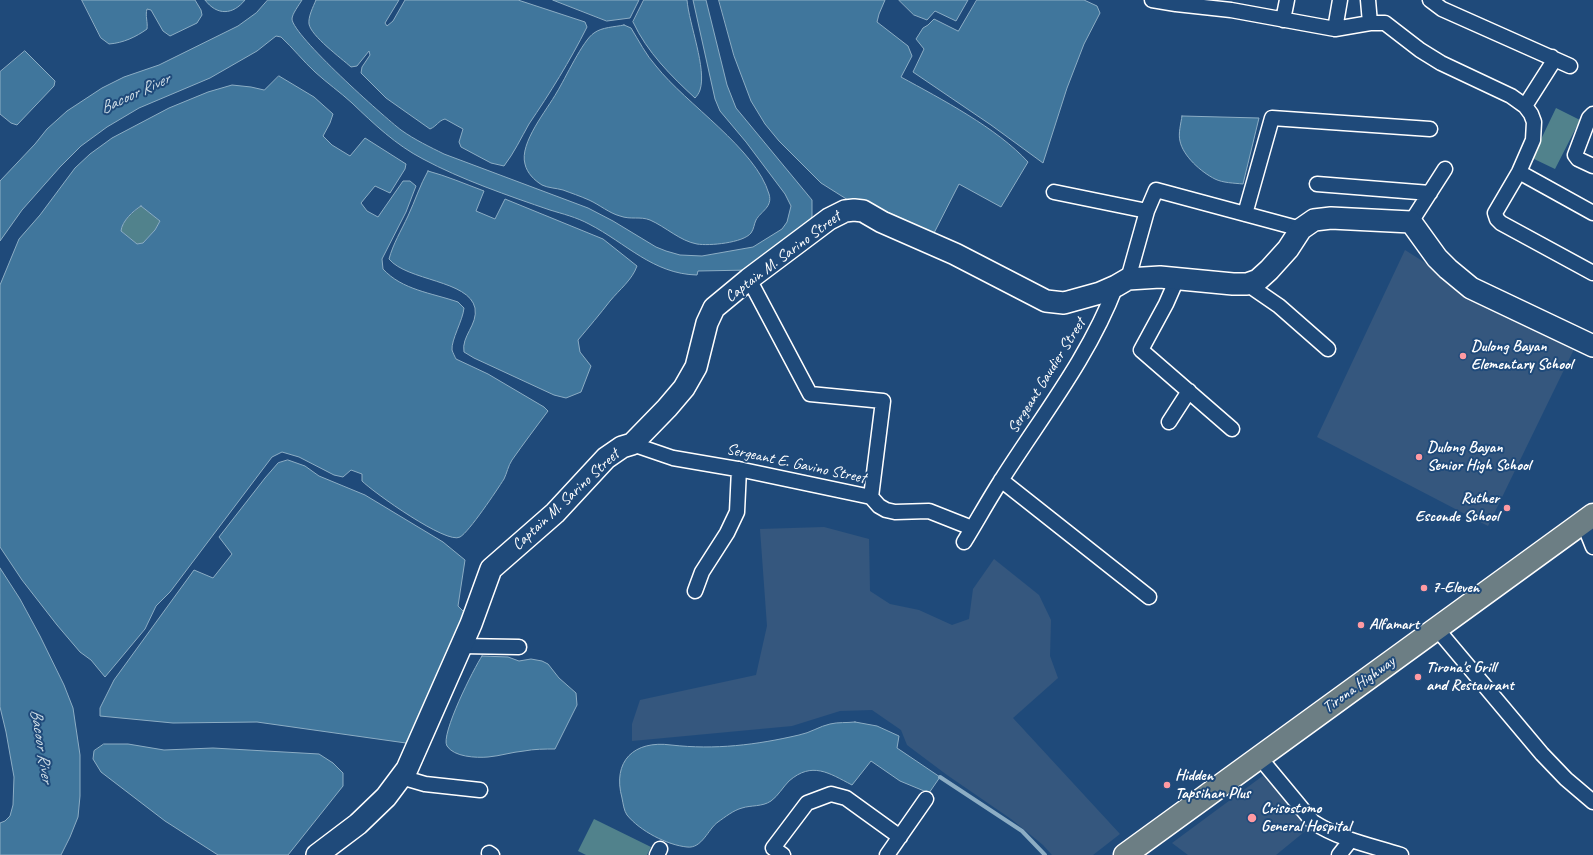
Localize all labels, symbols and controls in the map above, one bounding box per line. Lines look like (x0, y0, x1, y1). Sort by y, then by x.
water label: Bacoor River (97, 69, 173, 119)
street label: Captain M. Sarino Street (721, 207, 845, 307)
street label: Sergeant Gaudier Street (1004, 315, 1090, 437)
place label: Dulong Bayan Elementary School (1471, 337, 1573, 375)
marker: Dulong Bayan Elementary School (1458, 351, 1468, 361)
place label: Dulong Bayan Senior High School (1427, 438, 1531, 476)
street label: Sergeant E. Gavino Street (725, 440, 867, 488)
street label: Captain M. Sarino Street (508, 445, 624, 555)
marker: Dulong Bayan Senior High School (1414, 452, 1424, 462)
place label: Ruther Esconde School (1415, 489, 1499, 527)
marker: Ruther Esconde School (1502, 503, 1512, 513)
place label: 7-Eleven (1432, 578, 1479, 598)
marker: 7-Eleven (1419, 583, 1429, 593)
place label: Alfamart (1369, 615, 1419, 635)
marker: Alfamart (1356, 620, 1366, 630)
street label: Tirona Highway (1319, 652, 1399, 718)
place label: Tirona's Grill and Restaurant (1426, 658, 1514, 696)
marker: Tirona's Grill and Restaurant (1413, 672, 1423, 682)
water label: Bacoor River (25, 708, 57, 784)
place label: Hidden Tapsihan Plus (1175, 766, 1250, 804)
marker: Hidden Tapsihan Plus (1162, 780, 1172, 790)
place label: Crisostomo General Hospital (1261, 799, 1351, 837)
marker: Crisostomo General Hospital (1246, 812, 1258, 824)

